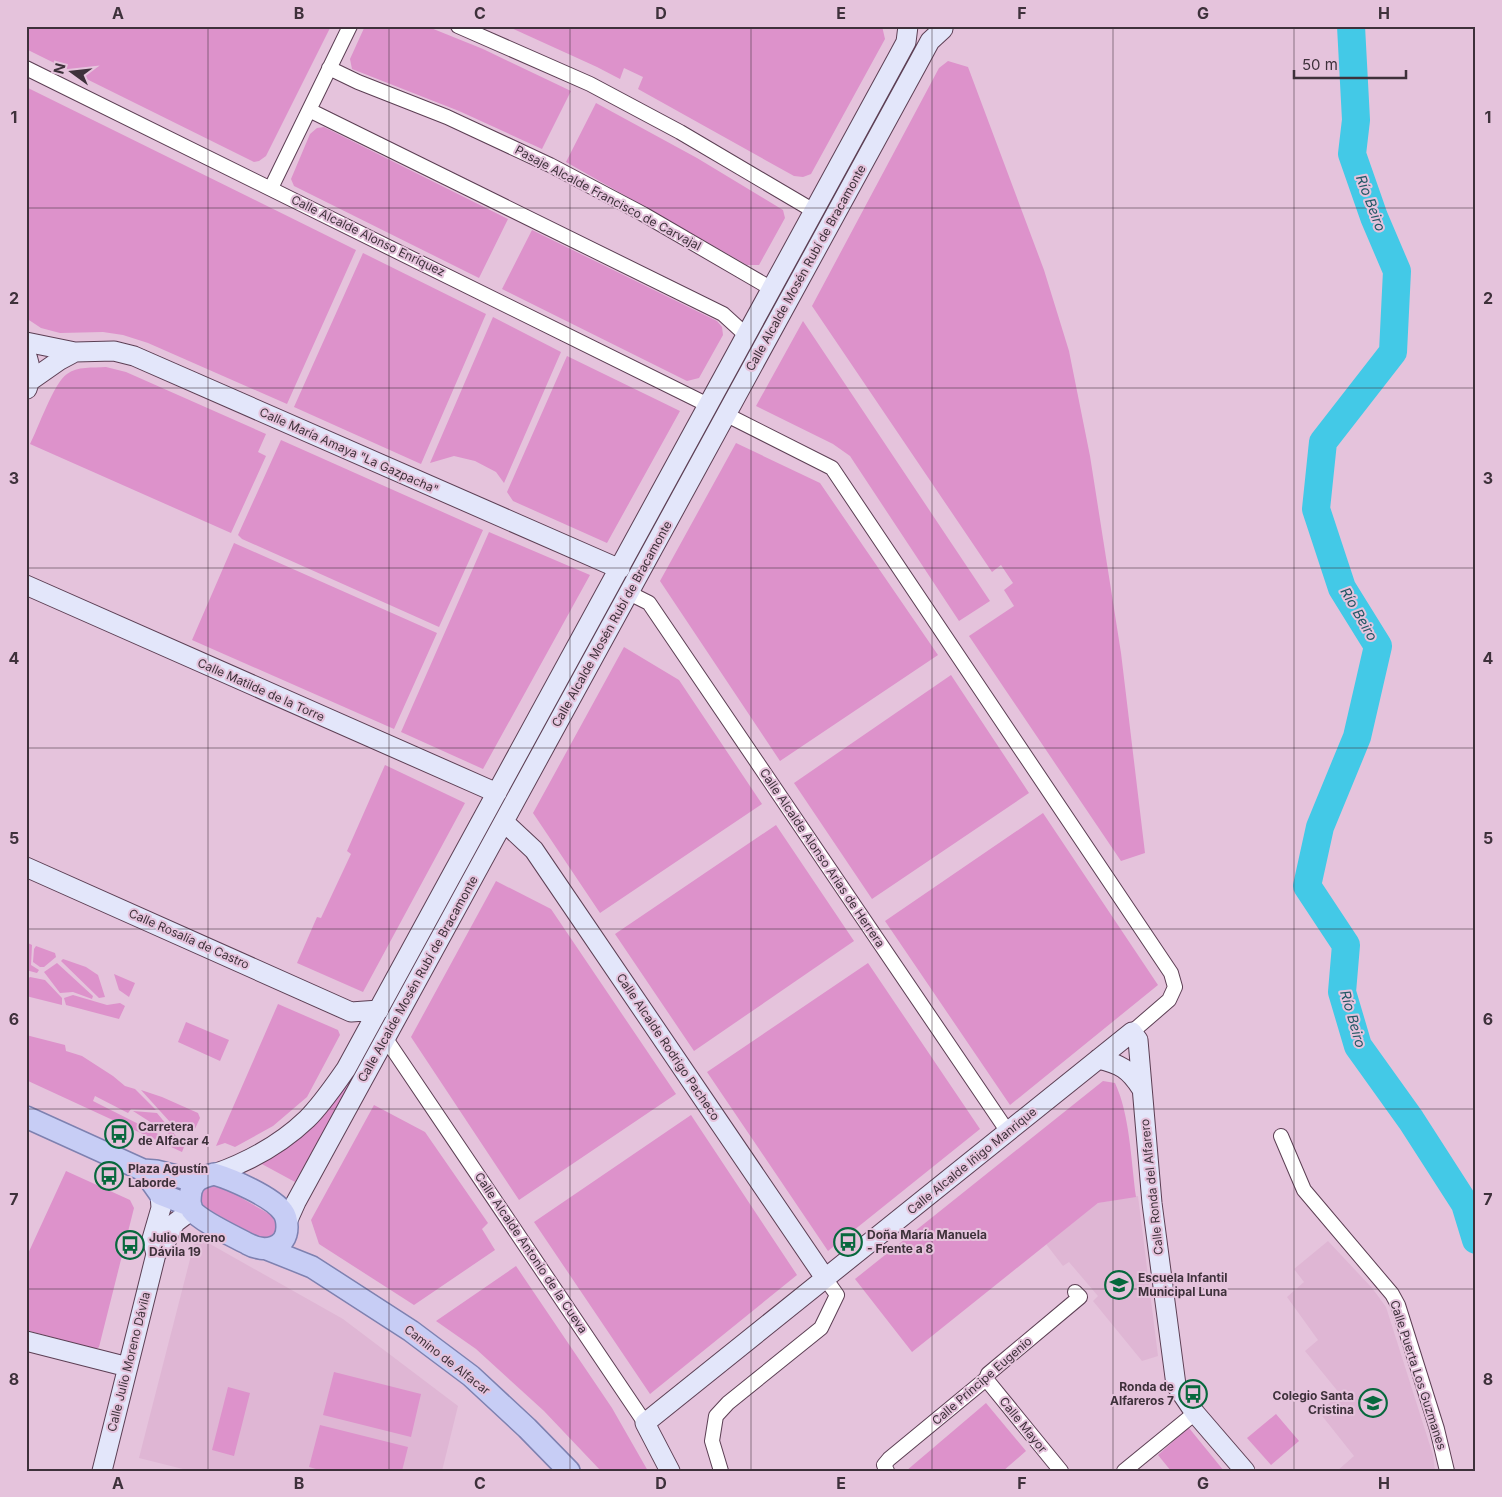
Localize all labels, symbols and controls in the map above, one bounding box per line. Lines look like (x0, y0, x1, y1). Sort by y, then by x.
text: A (112, 3, 124, 23)
text: B (294, 3, 304, 23)
text: C (474, 3, 486, 23)
text: D (655, 3, 667, 23)
text: E (836, 3, 846, 23)
text: F (1017, 3, 1027, 23)
text: G (1197, 3, 1209, 23)
text: H (1378, 3, 1390, 23)
north arrow (48, 48, 98, 98)
scale bar (1294, 48, 1407, 80)
text: 50 m (1302, 55, 1338, 74)
text: N (49, 61, 69, 76)
text: 1 (11, 107, 17, 127)
text: 1 (1485, 107, 1491, 127)
street label: Pasaje Alcalde Francisco de Carvajal (513, 142, 704, 253)
street label: Calle Alcalde Mosén Rubí de Bracamonte (742, 162, 869, 374)
water label: Río Beiro (1353, 172, 1390, 233)
street label: Calle Alcalde Alonso Enríquez (289, 192, 448, 279)
text: 2 (9, 288, 19, 308)
text: 2 (1483, 288, 1493, 308)
street label: Calle María Amaya "La Gazpacha" (257, 404, 441, 497)
text: 3 (9, 468, 19, 488)
text: 3 (1483, 468, 1493, 488)
street label: Calle Alcalde Mosén Rubí de Bracamonte (548, 518, 675, 730)
water label: Río Beiro (1337, 584, 1381, 643)
text: 4 (9, 648, 20, 668)
text: 4 (1483, 648, 1494, 668)
street label: Calle Matilde de la Torre (195, 655, 327, 724)
street label: Calle Alcalde Alonso Arias de Herrera (757, 765, 888, 950)
text: 5 (9, 828, 19, 848)
text: 5 (1483, 828, 1493, 848)
street label: Calle Alcalde Mosén Rubí de Bracamonte (354, 873, 481, 1085)
street label: Calle Rosalía de Castro (127, 905, 252, 972)
street label: Calle Alcalde Rodrigo Pacheco (613, 970, 723, 1123)
water label: Río Beiro (1337, 988, 1370, 1049)
text: 6 (9, 1009, 19, 1029)
text: 6 (1483, 1009, 1493, 1029)
street label: Calle Alcalde Iñigo Manrique (904, 1104, 1039, 1217)
street label: Calle Ronda del Alfarero (1137, 1118, 1166, 1256)
bus stop icon: Carretera de Alfacar 4 (104, 1119, 134, 1149)
place label: Carretera de Alfacar 4 (138, 1119, 209, 1148)
bus stop icon: Plaza Agustín Laborde (94, 1161, 124, 1191)
place label: Plaza Agustín Laborde (128, 1161, 208, 1190)
street label: Calle Alcalde Antonio de la Cueva (472, 1169, 591, 1336)
text: 7 (9, 1189, 19, 1209)
text: 7 (1483, 1189, 1493, 1209)
bus stop icon: Doña María Manuela - Frente a 8 (833, 1227, 863, 1257)
place label: Doña María Manuela - Frente a 8 (867, 1227, 987, 1256)
bus stop icon: Julio Moreno Dávila 19 (115, 1230, 145, 1260)
place label: Julio Moreno Dávila 19 (149, 1230, 225, 1259)
school or university icon: Escuela Infantil Municipal Luna (1104, 1270, 1134, 1300)
place label: Escuela Infantil Municipal Luna (1138, 1270, 1227, 1299)
street label: Calle Julio Moreno Dávila (104, 1290, 153, 1433)
street label: Calle Puerta Los Guzmanes (1387, 1298, 1450, 1451)
street label: Camino de Alfacar (401, 1321, 494, 1398)
street label: Calle Príncipe Eugenio (929, 1333, 1035, 1428)
text: 8 (9, 1369, 19, 1389)
text: 8 (1483, 1369, 1493, 1389)
place label: Ronda de Alfareros 7 (1110, 1379, 1174, 1408)
bus stop icon: Ronda de Alfareros 7 (1178, 1379, 1208, 1409)
place label: Colegio Santa Cristina (1273, 1388, 1354, 1417)
school or university icon: Colegio Santa Cristina (1358, 1388, 1388, 1418)
street label: Calle Mayor (996, 1394, 1051, 1456)
text: A (112, 1473, 124, 1493)
text: B (294, 1473, 304, 1493)
text: C (474, 1473, 486, 1493)
text: D (655, 1473, 667, 1493)
text: E (836, 1473, 846, 1493)
text: F (1017, 1473, 1027, 1493)
text: G (1197, 1473, 1209, 1493)
text: H (1378, 1473, 1390, 1493)

